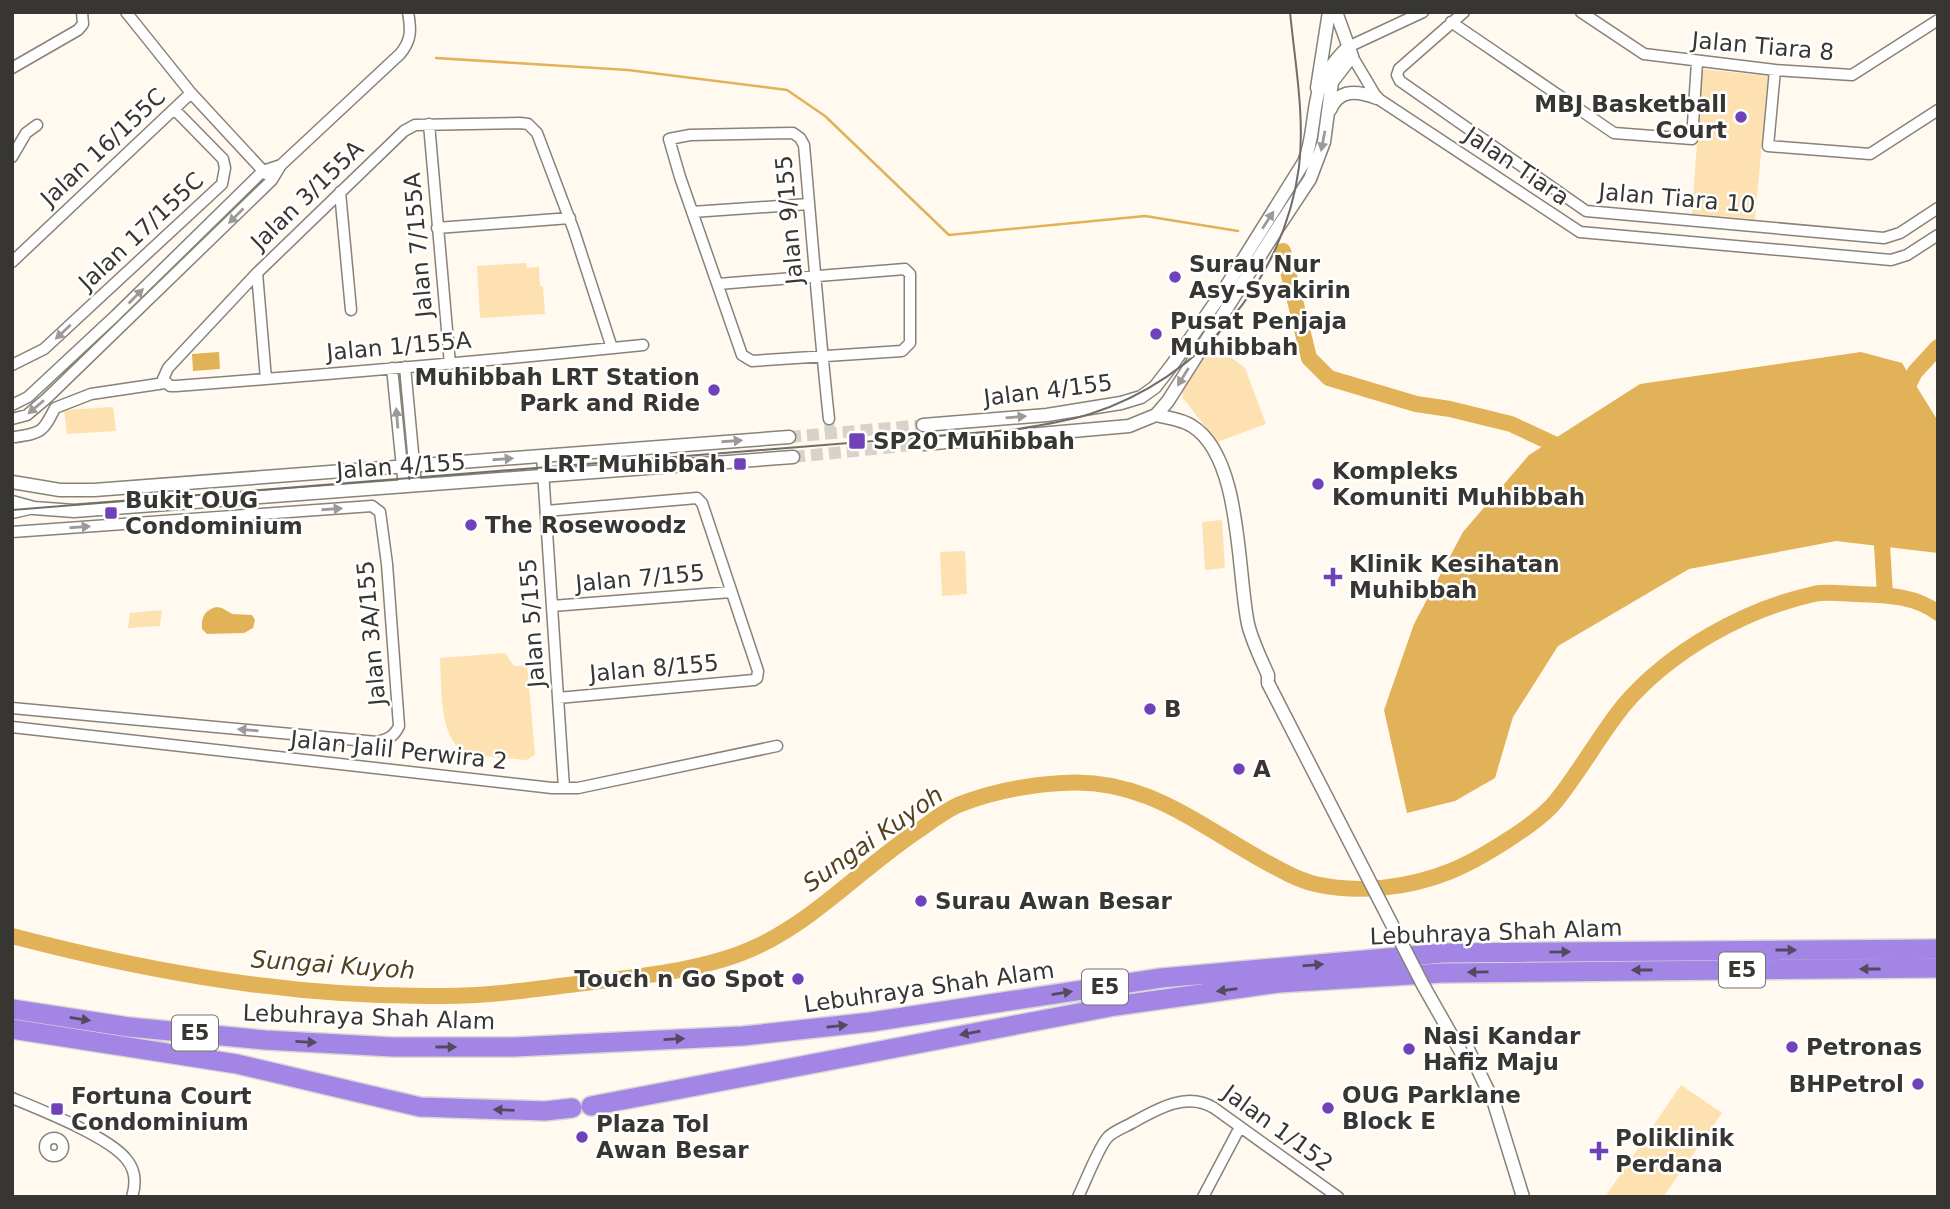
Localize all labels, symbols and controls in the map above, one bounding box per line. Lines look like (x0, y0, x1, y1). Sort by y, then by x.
street label: Jalan Tiara 8 (1689, 27, 1835, 65)
street label: Jalan 16/155C (34, 83, 170, 213)
place label: MBJ Basketball Court (1534, 91, 1727, 143)
marker: MBJ Basketball Court (1733, 109, 1749, 125)
street label: Jalan Tiara (1458, 120, 1574, 211)
one-way arrow (1317, 130, 1328, 152)
street label: Jalan 3/155A (244, 135, 368, 256)
street label: Jalan 9/155 (770, 154, 808, 288)
street label: Jalan 17/155C (72, 167, 208, 297)
street label: Jalan 7/155A (399, 171, 437, 320)
street label: Jalan Tiara 10 (1596, 178, 1756, 218)
one-way arrow (228, 207, 245, 223)
one-way arrow (1262, 211, 1275, 230)
place label: Surau Nur Asy-Syakirin (1189, 251, 1351, 303)
marker: Surau Nur Asy-Syakirin (1167, 269, 1183, 285)
one-way arrow (128, 287, 145, 304)
place label: Pusat Penjaja Muhibbah (1170, 308, 1347, 360)
one-way arrow (54, 324, 72, 340)
marker: Pusat Penjaja Muhibbah (1148, 326, 1164, 342)
street label: Jalan 1/155A (324, 327, 473, 365)
place label: Muhibbah LRT Station Park and Ride (414, 364, 700, 416)
one-way arrow (1176, 368, 1189, 387)
street label: Jalan 4/155 (980, 369, 1114, 411)
marker: Muhibbah LRT Station Park and Ride (706, 382, 722, 398)
one-way arrow (27, 399, 45, 415)
one-way arrow (391, 406, 402, 428)
one-way arrow (1005, 411, 1027, 422)
place label: SP20 Muhibbah (873, 428, 1075, 454)
marker: SP20 Muhibbah (847, 431, 867, 451)
one-way arrow (722, 436, 744, 447)
street label: Jalan 4/155 (333, 449, 467, 484)
place label: LRT Muhibbah (543, 451, 726, 477)
one-way arrow (492, 453, 514, 464)
marker: LRT Muhibbah (732, 456, 748, 472)
place label: Kompleks Komuniti Muhibbah (1332, 458, 1585, 510)
marker: Kompleks Komuniti Muhibbah (1310, 476, 1326, 492)
place label: Bukit OUG Condominium (125, 487, 303, 539)
one-way arrow (321, 503, 343, 514)
marker: Bukit OUG Condominium (103, 505, 119, 521)
place label: The Rosewoodz (485, 512, 686, 538)
marker: The Rosewoodz (463, 517, 479, 533)
one-way arrow (70, 521, 92, 532)
place label: Klinik Kesihatan Muhibbah (1349, 551, 1560, 603)
street label: Jalan 5/155 (515, 557, 550, 691)
street label: Jalan 7/155 (572, 559, 706, 597)
street label: Jalan 3A/155 (352, 560, 390, 708)
marker: Klinik Kesihatan Muhibbah (1323, 567, 1343, 587)
street label: Jalan 8/155 (586, 649, 720, 687)
place label: B (1164, 696, 1182, 722)
marker: B (1142, 701, 1158, 717)
one-way arrow (237, 724, 259, 735)
street label: Jalan Jalil Perwira 2 (287, 725, 509, 774)
place label: A (1253, 756, 1271, 782)
marker: A (1231, 761, 1247, 777)
water label: Sungai Kuyoh (798, 780, 948, 898)
place label: Surau Awan Besar (935, 888, 1172, 914)
marker: Surau Awan Besar (913, 893, 929, 909)
street label: Lebuhraya Shah Alam (1369, 915, 1623, 949)
one-way arrow (1776, 944, 1798, 956)
water label: Sungai Kuyoh (250, 945, 416, 985)
one-way arrow (1549, 946, 1571, 958)
road number: E5 (1719, 953, 1765, 988)
street label: Lebuhraya Shah Alam (802, 957, 1056, 1017)
one-way arrow (1302, 959, 1324, 970)
one-way arrow (1858, 963, 1880, 974)
one-way arrow (1631, 964, 1653, 976)
place label: Touch n Go Spot (574, 966, 784, 992)
one-way arrow (1467, 967, 1489, 978)
road number: E5 (1082, 970, 1128, 1004)
marker: Touch n Go Spot (790, 971, 806, 987)
one-way arrow (1215, 985, 1237, 996)
one-way arrow (1052, 987, 1074, 998)
street label: Lebuhraya Shah Alam (242, 1000, 496, 1034)
one-way arrow (69, 1014, 91, 1025)
road number: E5 (172, 1016, 218, 1050)
one-way arrow (827, 1020, 849, 1031)
place label: Nasi Kandar Hafiz Maju (1423, 1023, 1581, 1075)
one-way arrow (959, 1027, 981, 1038)
one-way arrow (663, 1034, 685, 1045)
place label: Petronas (1806, 1034, 1922, 1060)
one-way arrow (295, 1037, 317, 1048)
marker: Petronas (1784, 1039, 1800, 1055)
one-way arrow (436, 1041, 458, 1053)
marker: Nasi Kandar Hafiz Maju (1401, 1041, 1417, 1057)
place label: BHPetrol (1789, 1071, 1904, 1097)
marker: BHPetrol (1910, 1076, 1926, 1092)
street label: Jalan 1/152 (1216, 1078, 1338, 1177)
place label: OUG Parklane Block E (1342, 1082, 1521, 1134)
place label: Fortuna Court Condominium (71, 1083, 252, 1135)
marker: OUG Parklane Block E (1320, 1100, 1336, 1116)
marker: Fortuna Court Condominium (49, 1101, 65, 1117)
one-way arrow (492, 1104, 514, 1115)
place label: Plaza Tol Awan Besar (596, 1111, 749, 1163)
place label: Poliklinik Perdana (1615, 1125, 1735, 1177)
marker: Plaza Tol Awan Besar (574, 1129, 590, 1145)
marker: Poliklinik Perdana (1589, 1141, 1609, 1161)

